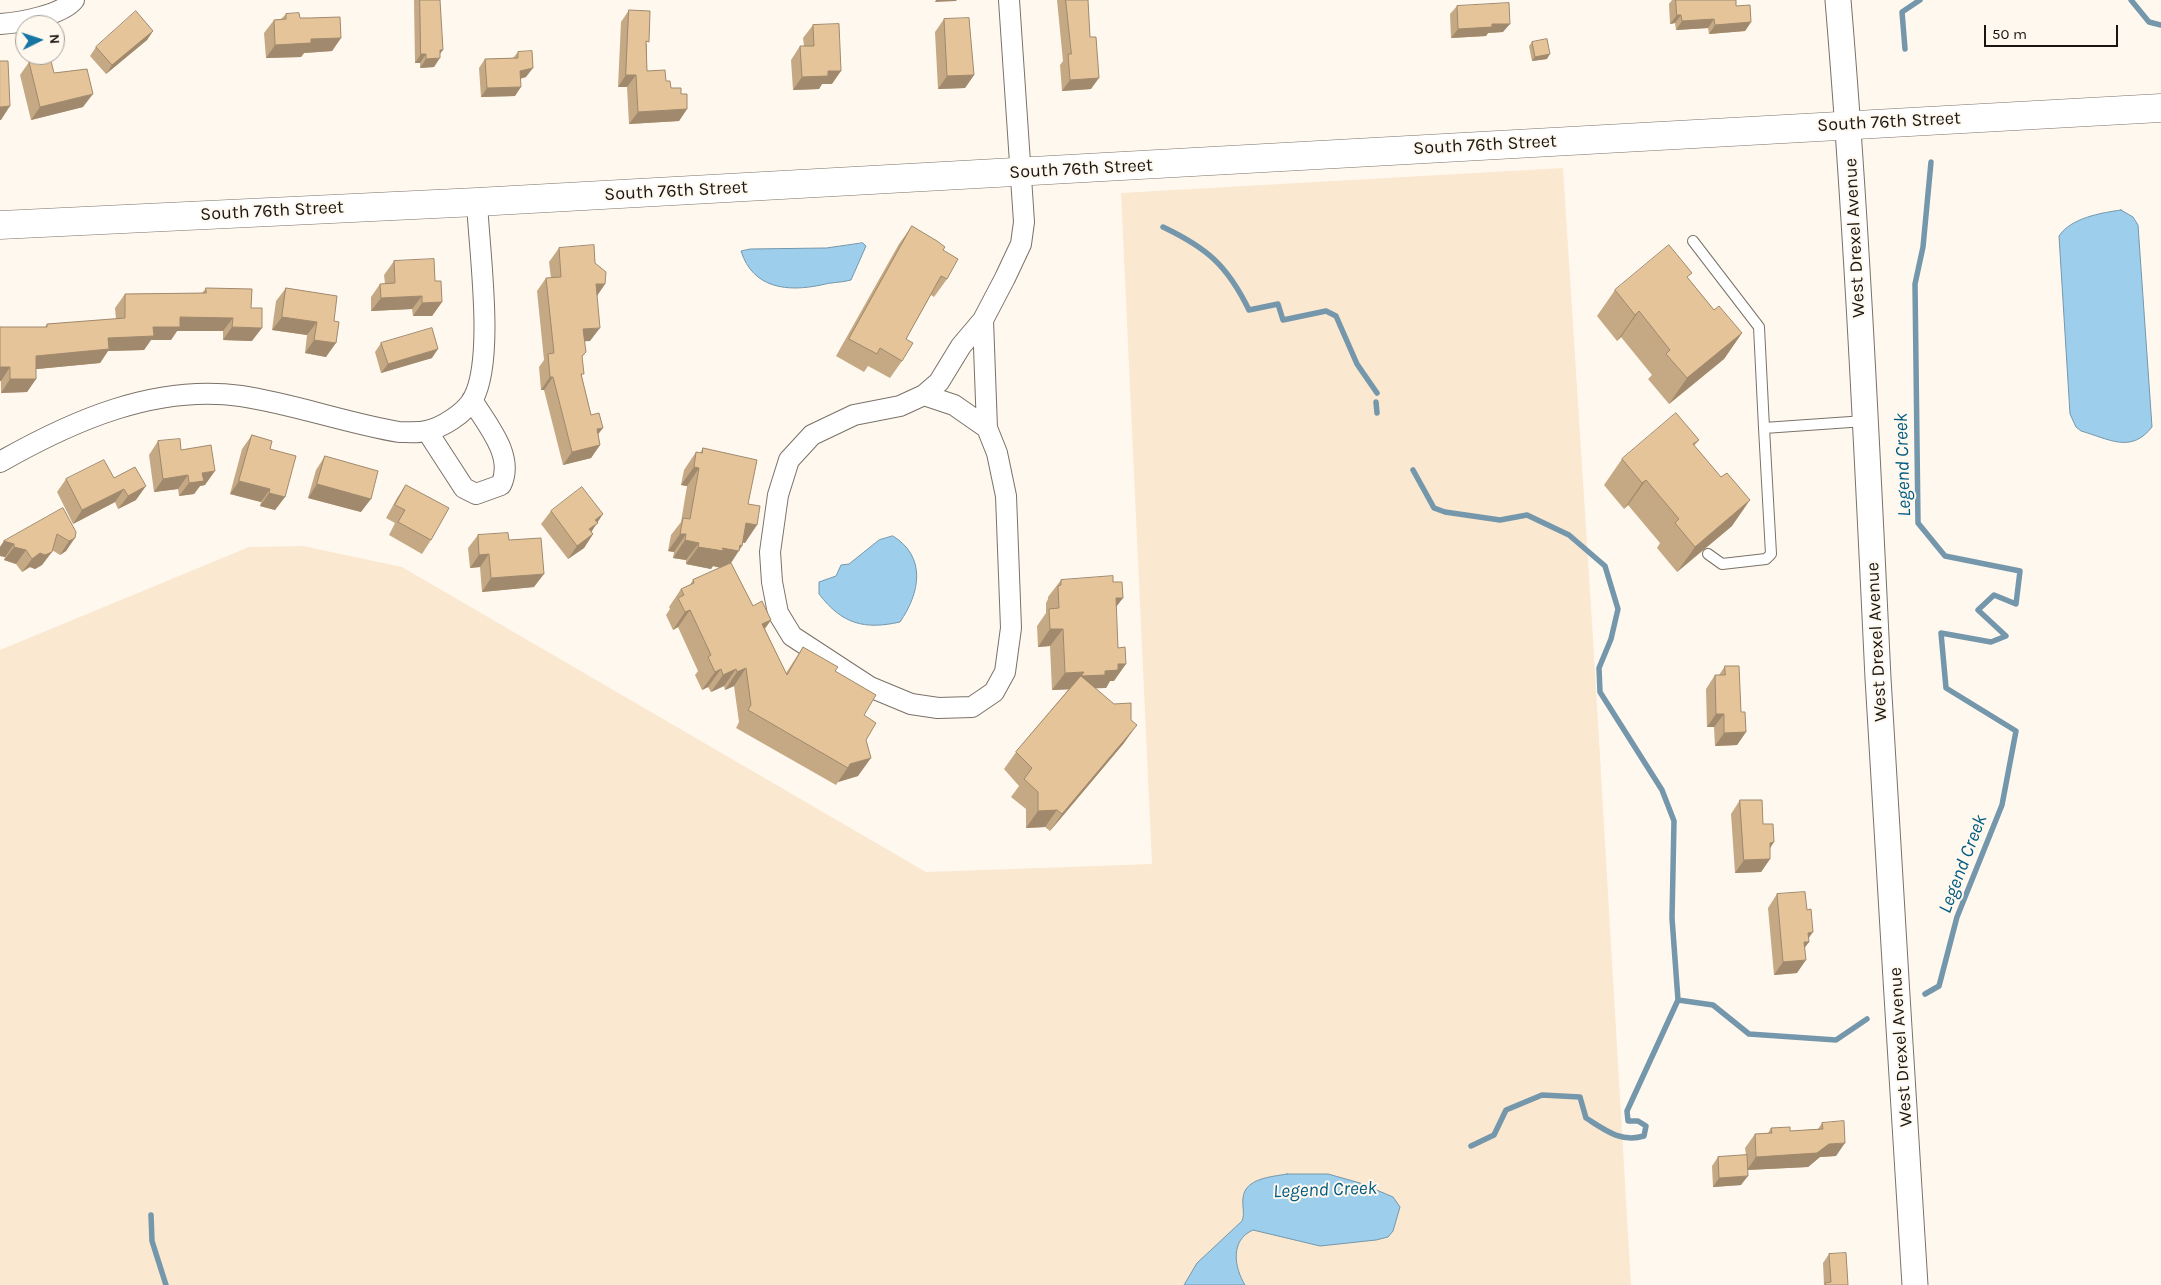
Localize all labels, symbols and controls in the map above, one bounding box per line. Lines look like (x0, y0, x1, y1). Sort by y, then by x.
north arrow (15, 15, 65, 65)
scale bar (1986, 15, 2120, 47)
text: 50 m (1992, 25, 2027, 43)
text: N (46, 33, 63, 45)
street label: South 76th Street (1817, 107, 1961, 137)
street label: South 76th Street (1413, 130, 1557, 160)
street label: South 76th Street (1009, 154, 1153, 184)
street label: West Drexel Avenue (1840, 158, 1870, 318)
street label: South 76th Street (604, 176, 748, 206)
street label: South 76th Street (200, 196, 344, 226)
water label: Legend Creek (1890, 413, 1916, 517)
street label: West Drexel Avenue (1862, 562, 1892, 722)
water label: Legend Creek (1934, 811, 1992, 917)
street label: West Drexel Avenue (1885, 966, 1917, 1128)
water label: Legend Creek (1273, 1177, 1377, 1203)

